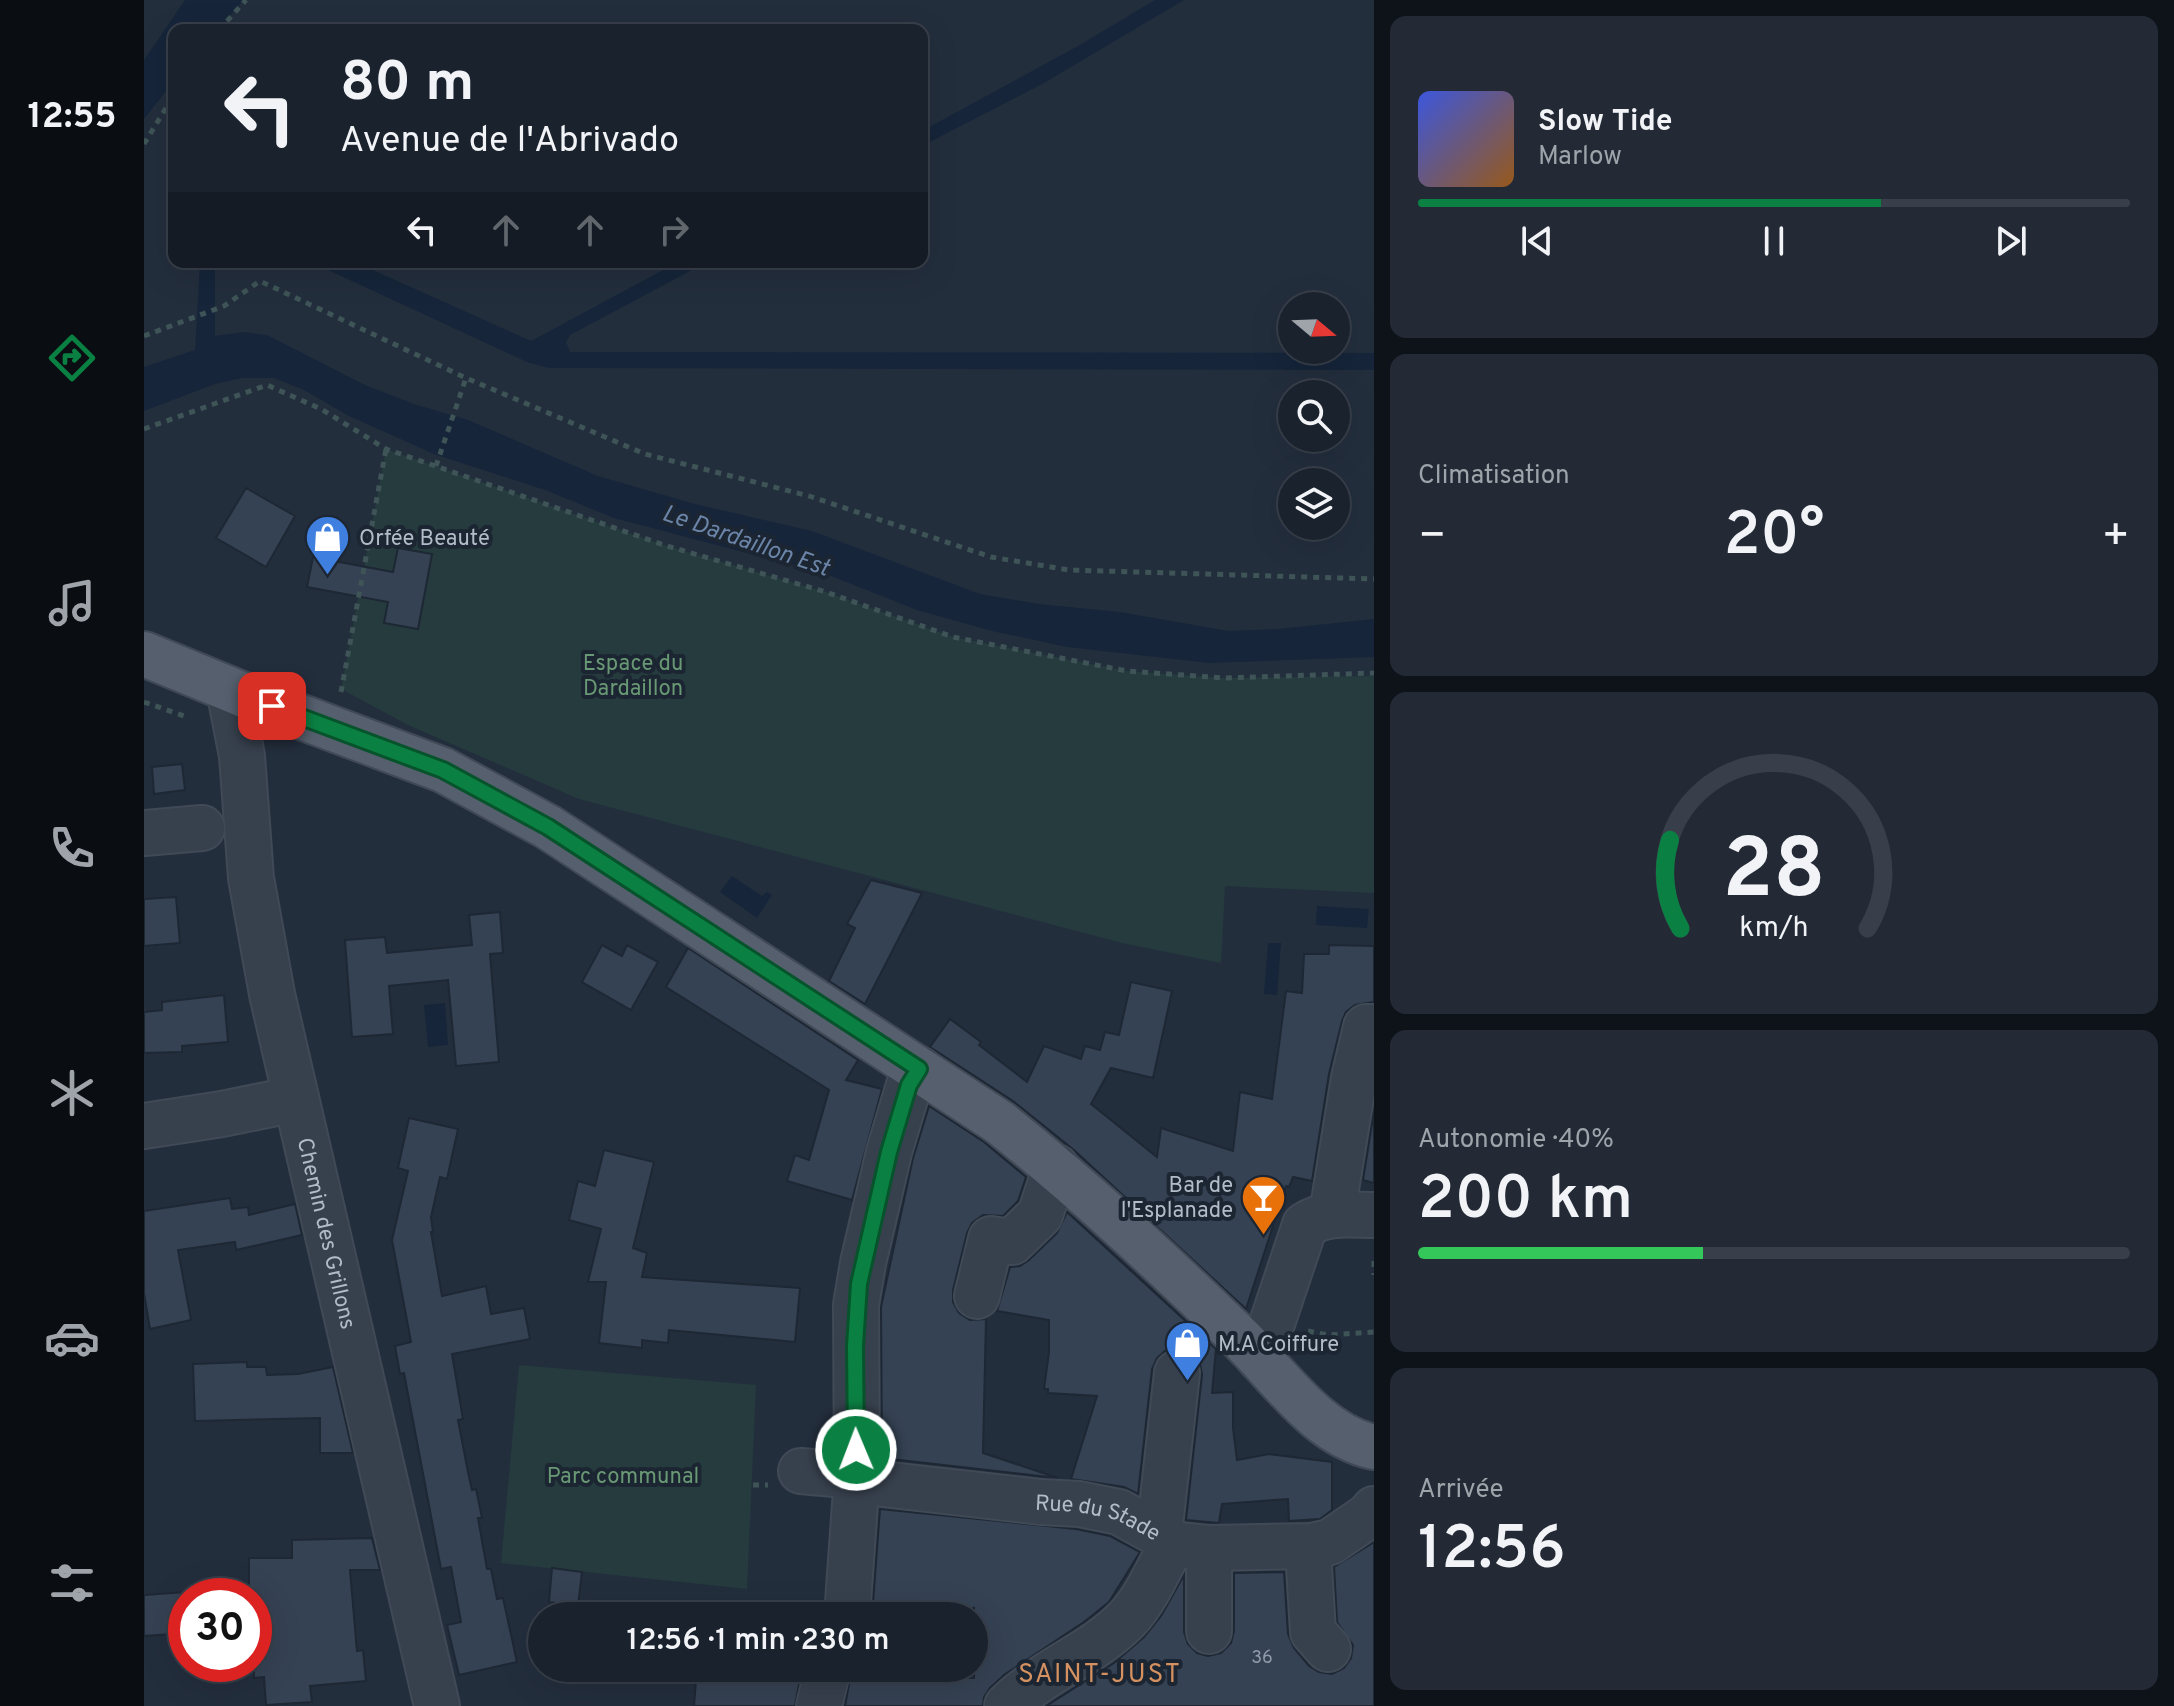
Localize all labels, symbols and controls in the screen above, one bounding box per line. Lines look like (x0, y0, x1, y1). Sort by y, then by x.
text: 80 m (340, 50, 474, 120)
icon: left (208, 56, 312, 160)
text: 12:55 (27, 95, 117, 141)
text: Slow Tide (1538, 104, 1672, 141)
text: Avenue de l'Abrivado (340, 119, 679, 165)
text: Marlow (1538, 141, 1622, 174)
icon: left (400, 208, 444, 252)
icon: ahead (484, 208, 528, 252)
icon: ahead (568, 208, 612, 252)
icon: right (652, 208, 696, 252)
icon: previous (1515, 219, 1559, 263)
icon: pause (1752, 219, 1796, 263)
icon: next (1989, 219, 2033, 263)
north arrow (1278, 292, 1350, 364)
map controls (1278, 292, 1350, 540)
icon: directions (44, 330, 100, 386)
button: search (1278, 380, 1350, 452)
text: Climatisation (1418, 460, 1570, 493)
button: layers (1278, 468, 1350, 540)
water label: Le Dardaillon Est (658, 499, 834, 585)
text: 20° (1724, 500, 1824, 576)
text: − (1418, 510, 1446, 566)
text: + (2102, 510, 2130, 566)
shop icon: Orfée Beauté (304, 513, 352, 576)
place label: Orfée Beauté (359, 526, 490, 553)
icon: music (44, 575, 100, 631)
park label: Espace du Dardaillon (583, 651, 683, 703)
pin (238, 672, 306, 740)
icon: arrive (250, 684, 294, 728)
icon: phone (44, 820, 100, 876)
text: 28 (1722, 822, 1826, 927)
text: km/h (1739, 911, 1809, 947)
icon: climate (44, 1065, 100, 1121)
text: Autonomie · 40% (1418, 1124, 1614, 1157)
street label: Chemin des Grillons (290, 1135, 360, 1332)
text: 200 km (1418, 1164, 1633, 1240)
place label: Bar de l'Esplanade (1121, 1173, 1233, 1225)
bar icon: Bar de l'Esplanade (1240, 1173, 1288, 1236)
icon: car (44, 1310, 100, 1366)
shop icon: M.A Coiffure (1163, 1319, 1211, 1382)
place label: M.A Coiffure (1218, 1332, 1339, 1359)
position arrow (814, 1408, 898, 1492)
park label: Parc communal (547, 1464, 699, 1491)
text: Arrivée (1418, 1474, 1503, 1507)
street label: Rue du Stade (1034, 1491, 1165, 1548)
text: 12:56 (1418, 1514, 1566, 1590)
icon: filters (44, 1555, 100, 1611)
speed limit sign: 30 (168, 1578, 272, 1682)
text: 12:56 · 1 min · 230 m (627, 1623, 889, 1660)
house number: 36 (1251, 1647, 1273, 1670)
district label: SAINT-JUST (1018, 1659, 1182, 1692)

